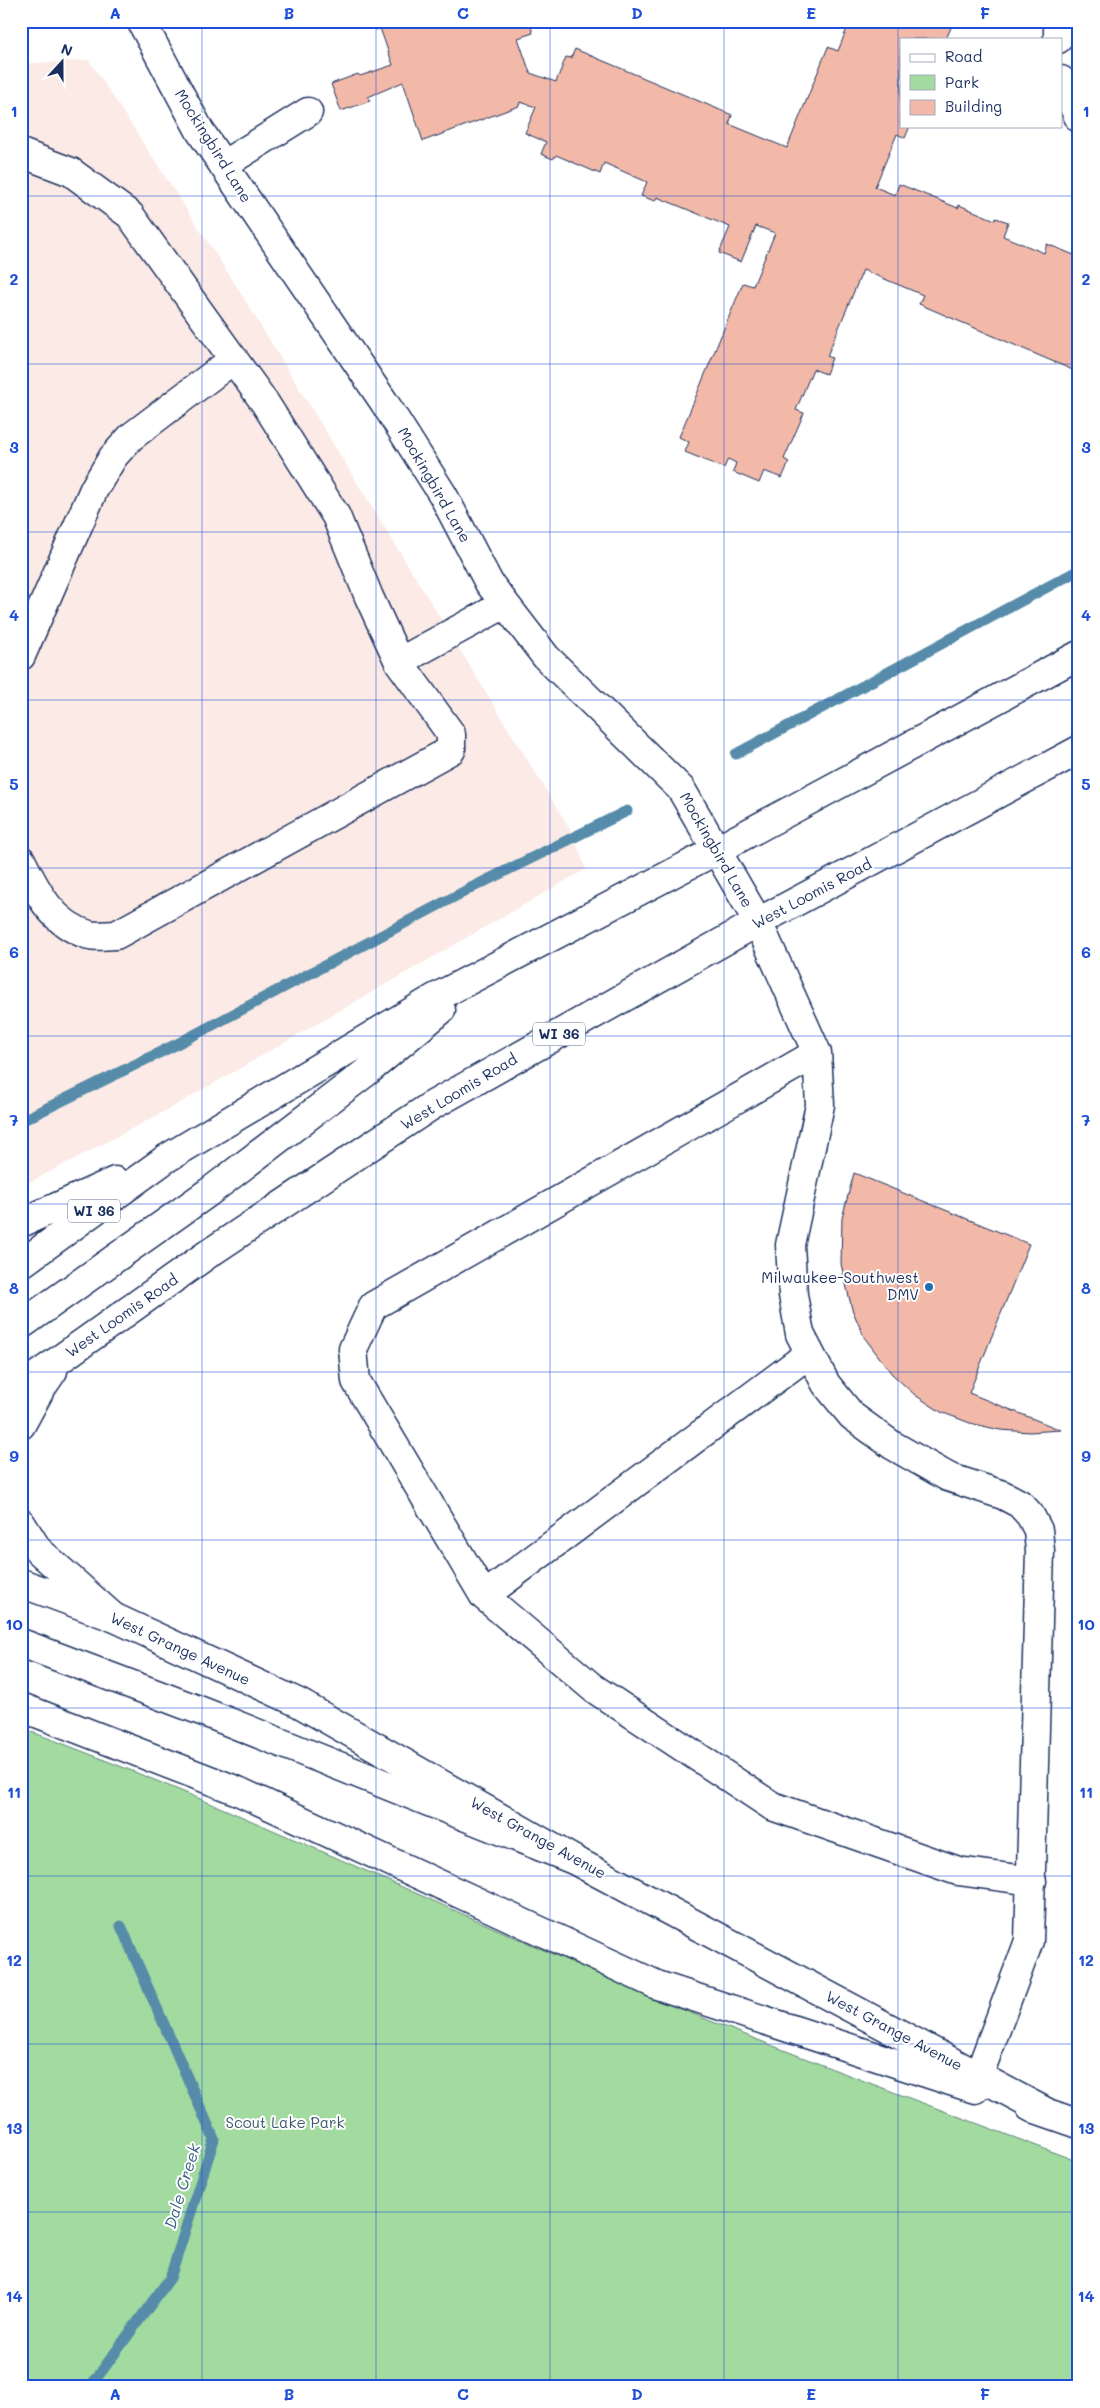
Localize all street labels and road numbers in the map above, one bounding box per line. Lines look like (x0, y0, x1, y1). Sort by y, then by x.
street label: Mockingbird Lane (171, 85, 257, 206)
street label: Mockingbird Lane (394, 423, 476, 546)
street label: Mockingbird Lane (676, 788, 758, 911)
street label: West Loomis Road (748, 853, 875, 933)
road number: WI 36 (533, 1022, 585, 1046)
street label: West Loomis Road (396, 1048, 521, 1134)
road number: WI 36 (68, 1200, 120, 1222)
street label: West Loomis Road (61, 1269, 182, 1361)
street label: West Grange Avenue (107, 1607, 254, 1689)
street label: West Grange Avenue (467, 1791, 610, 1883)
street label: West Grange Avenue (823, 1986, 966, 2075)

